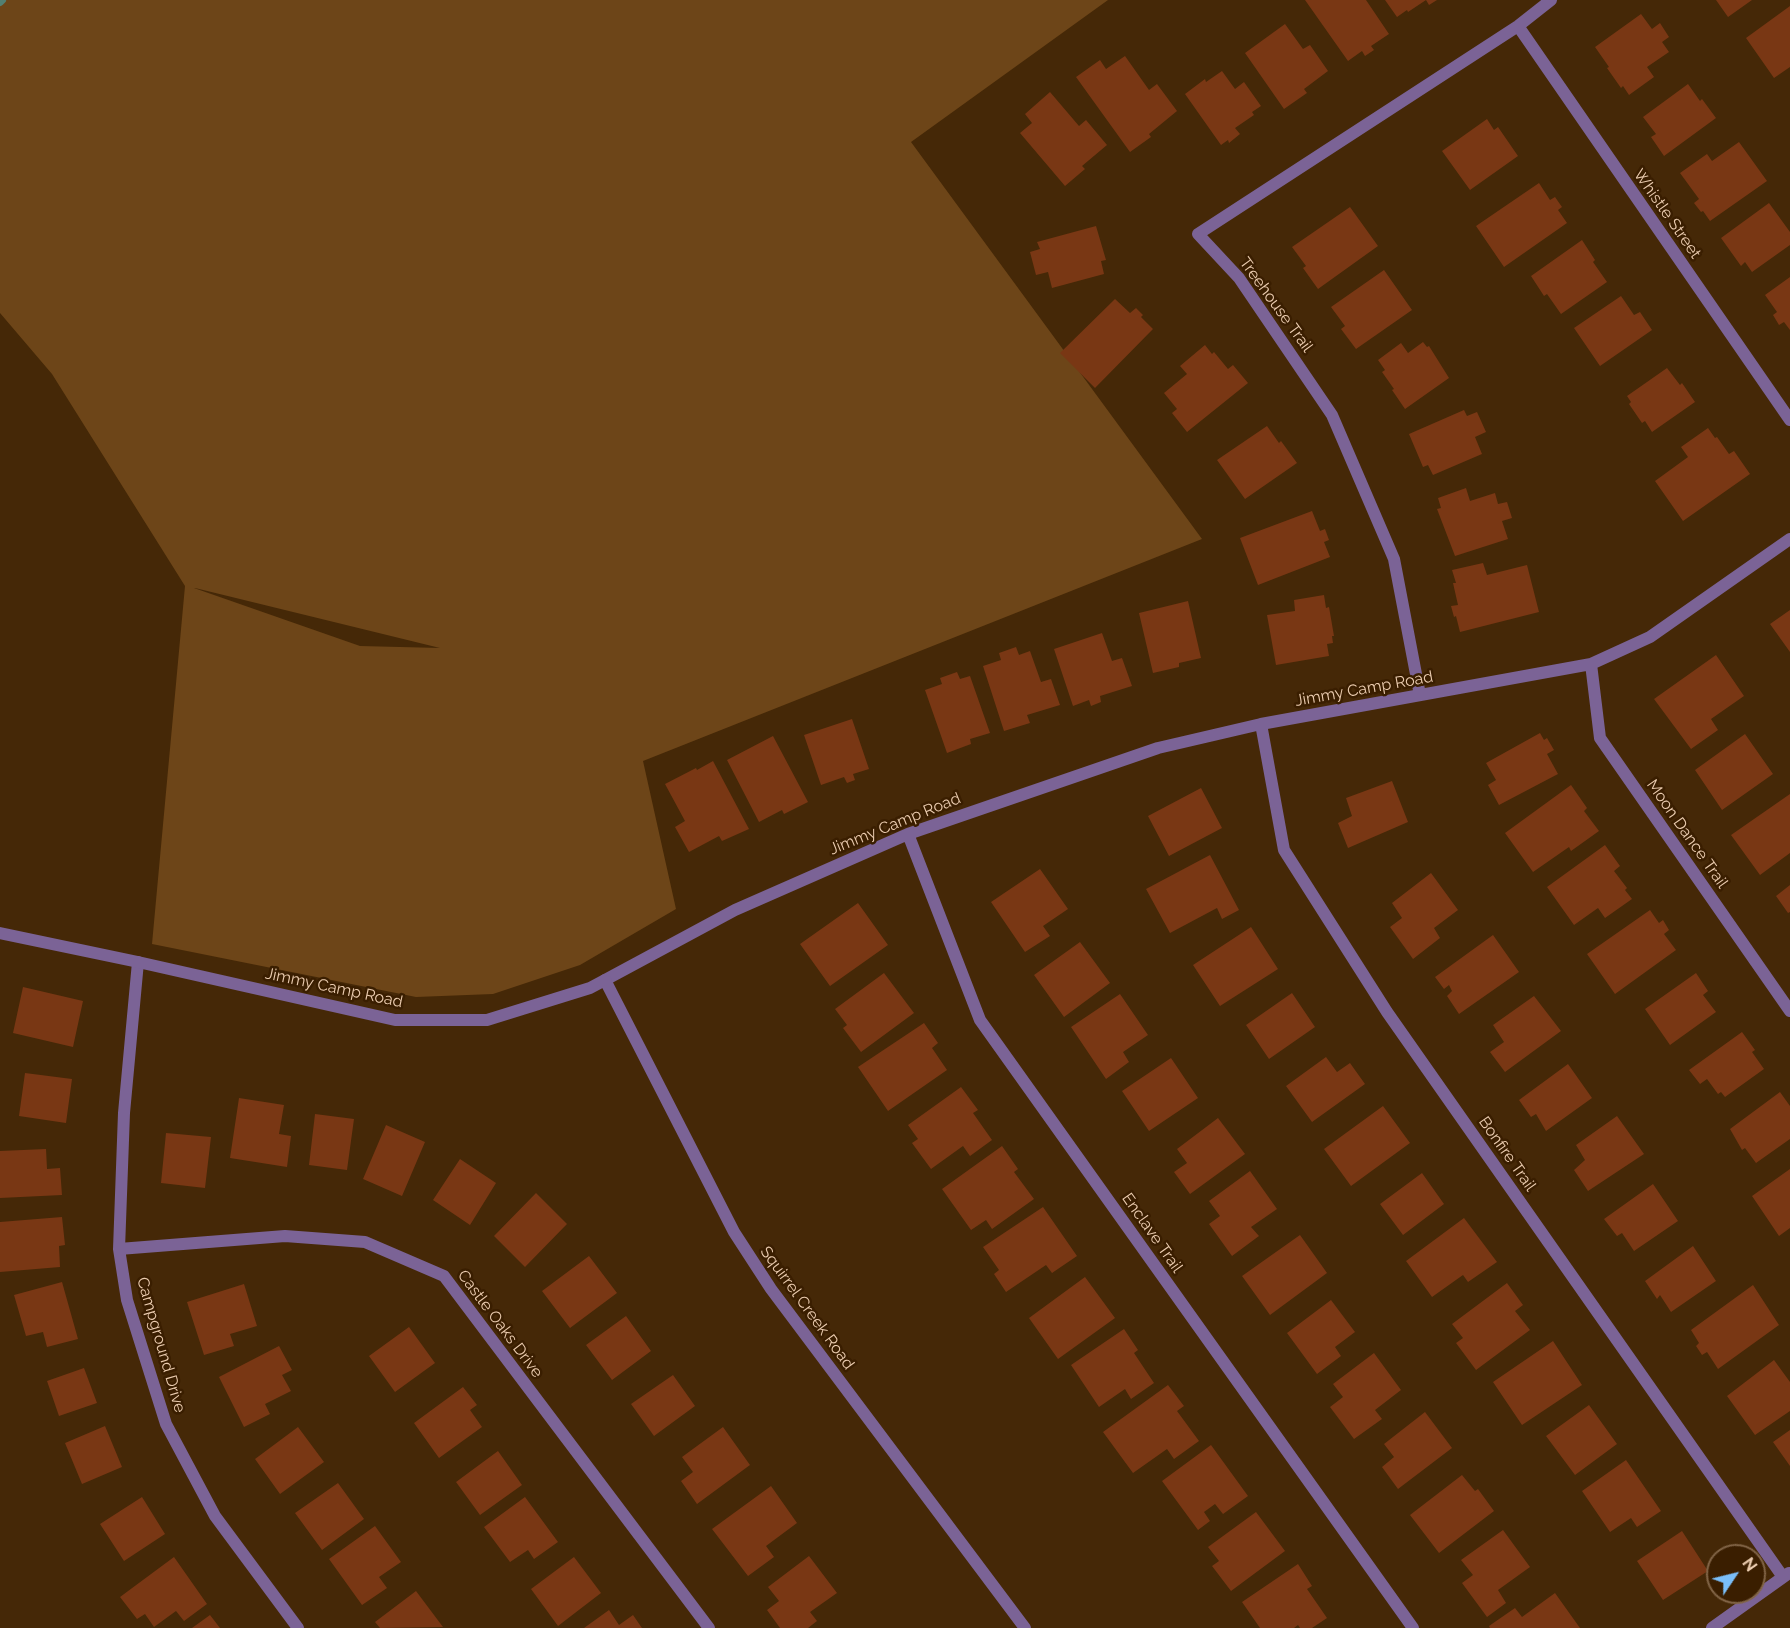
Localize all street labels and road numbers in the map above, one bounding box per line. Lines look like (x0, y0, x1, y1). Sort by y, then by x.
street label: Whistle Street (1629, 166, 1705, 262)
street label: Treehouse Trail (1235, 254, 1317, 356)
street label: Jimmy Camp Road (1293, 667, 1435, 711)
street label: Moon Dance Trail (1642, 776, 1732, 892)
street label: Jimmy Camp Road (827, 789, 963, 859)
street label: Jimmy Camp Road (264, 964, 404, 1012)
street label: Bonfire Trail (1474, 1113, 1540, 1195)
street label: Enclave Trail (1118, 1189, 1186, 1277)
street label: Squirrel Creek Road (756, 1243, 858, 1373)
street label: Castle Oaks Drive (453, 1266, 547, 1382)
street label: Campground Drive (132, 1275, 190, 1415)

